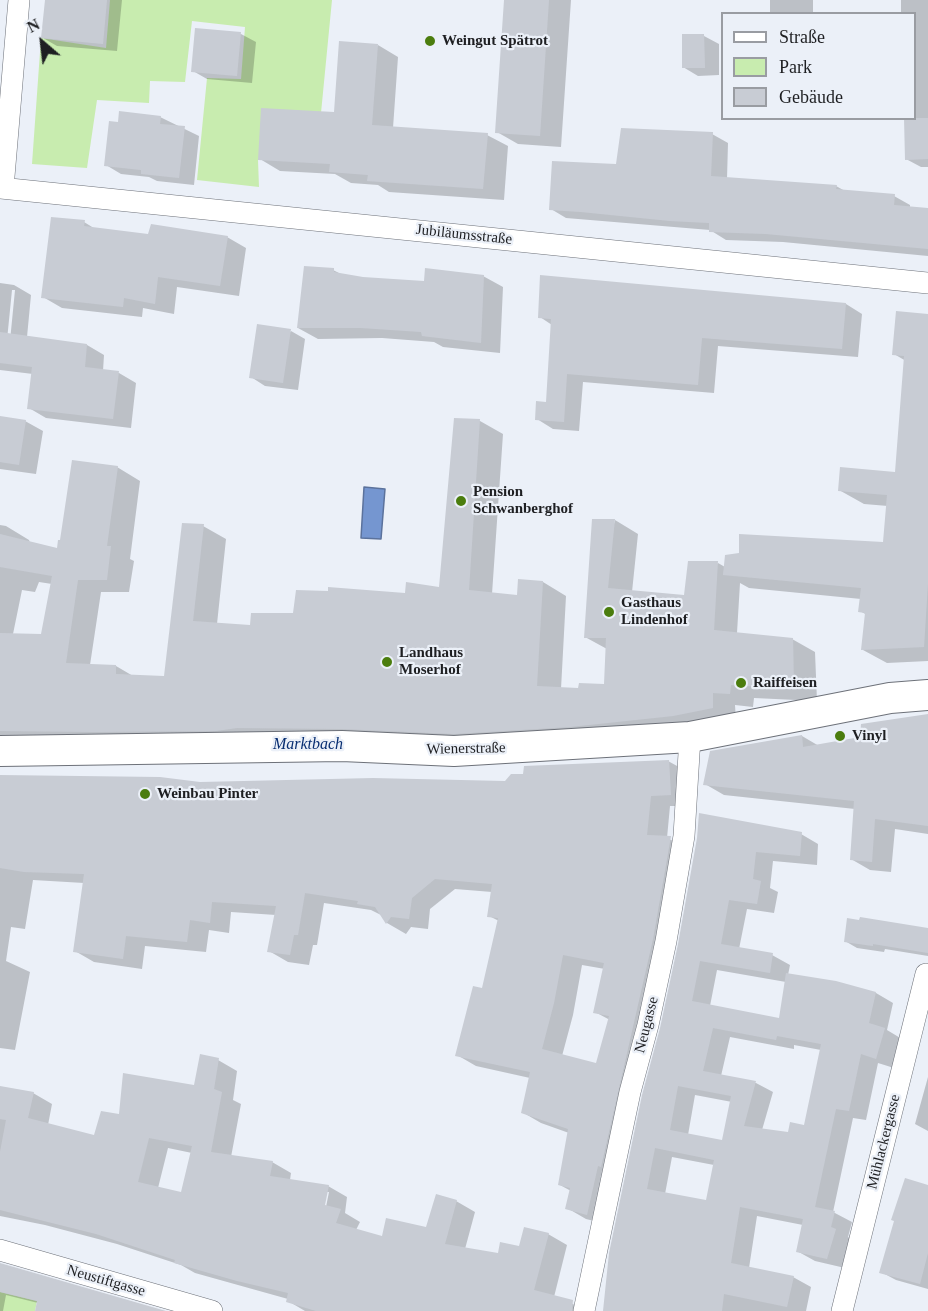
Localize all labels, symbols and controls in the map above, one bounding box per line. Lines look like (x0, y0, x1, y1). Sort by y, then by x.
north arrow (12, 12, 72, 72)
legend (721, 12, 916, 120)
text: N (24, 15, 42, 36)
text: Straße (779, 27, 825, 47)
place label: Weingut Spätrot (442, 32, 548, 50)
marker: Weingut Spätrot (423, 34, 437, 48)
text: Park (779, 57, 812, 77)
text: Gebäude (779, 87, 843, 107)
street label: Jubiläumsstraße (415, 221, 513, 249)
place label: Pension Schwanberghof (473, 483, 573, 518)
marker: Pension Schwanberghof (454, 494, 468, 508)
place label: Gasthaus Lindenhof (621, 594, 688, 629)
marker: Gasthaus Lindenhof (602, 605, 616, 619)
place label: Landhaus Moserhof (399, 644, 463, 679)
marker: Landhaus Moserhof (380, 655, 394, 669)
place label: Raiffeisen (753, 674, 817, 692)
marker: Raiffeisen (734, 676, 748, 690)
place label: Vinyl (852, 727, 886, 745)
marker: Vinyl (833, 729, 847, 743)
water label: Marktbach (273, 735, 343, 755)
street label: Wienerstraße (426, 739, 506, 759)
place label: Weinbau Pinter (157, 785, 258, 803)
marker: Weinbau Pinter (138, 787, 152, 801)
street label: Neugasse (631, 995, 663, 1055)
street label: Mühlackergasse (864, 1093, 904, 1191)
street label: Neustiftgasse (65, 1261, 147, 1301)

